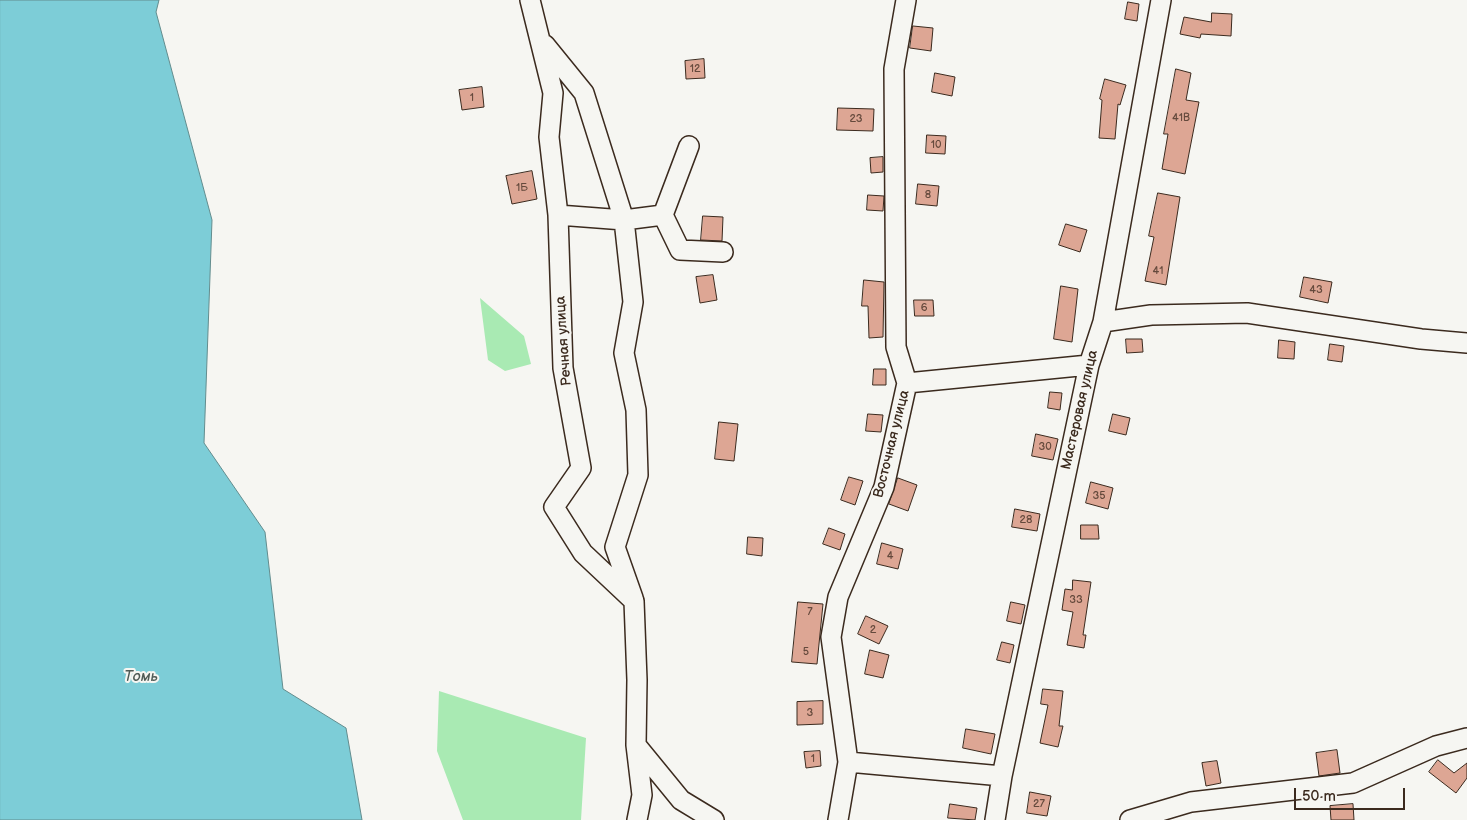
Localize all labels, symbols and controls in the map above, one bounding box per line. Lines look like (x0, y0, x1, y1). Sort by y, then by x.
house number: 12 (690, 62, 700, 76)
house number: 1 (470, 91, 474, 105)
house number: 41В (1172, 111, 1190, 125)
house number: 23 (849, 112, 863, 126)
house number: 10 (931, 138, 941, 152)
house number: 1Б (516, 181, 528, 195)
house number: 8 (925, 188, 931, 202)
house number: 41 (1153, 264, 1163, 278)
house number: 43 (1309, 283, 1323, 297)
street label: Речная улица (552, 295, 576, 387)
house number: 6 (921, 301, 927, 315)
street label: Мастеровая улица (1058, 349, 1102, 471)
street label: Восточная улица (871, 388, 913, 500)
house number: 30 (1038, 440, 1052, 454)
house number: 35 (1092, 489, 1106, 503)
house number: 28 (1020, 513, 1032, 527)
house number: 4 (887, 549, 893, 563)
house number: 33 (1069, 593, 1083, 607)
house number: 7 (807, 605, 813, 619)
house number: 2 (870, 623, 876, 637)
house number: 5 (803, 645, 809, 659)
water label: Томь (124, 668, 158, 686)
house number: 3 (807, 706, 813, 720)
house number: 1 (811, 752, 815, 766)
scale bar (1297, 778, 1408, 810)
text: 50 m (1302, 787, 1336, 806)
house number: 27 (1033, 797, 1045, 811)

